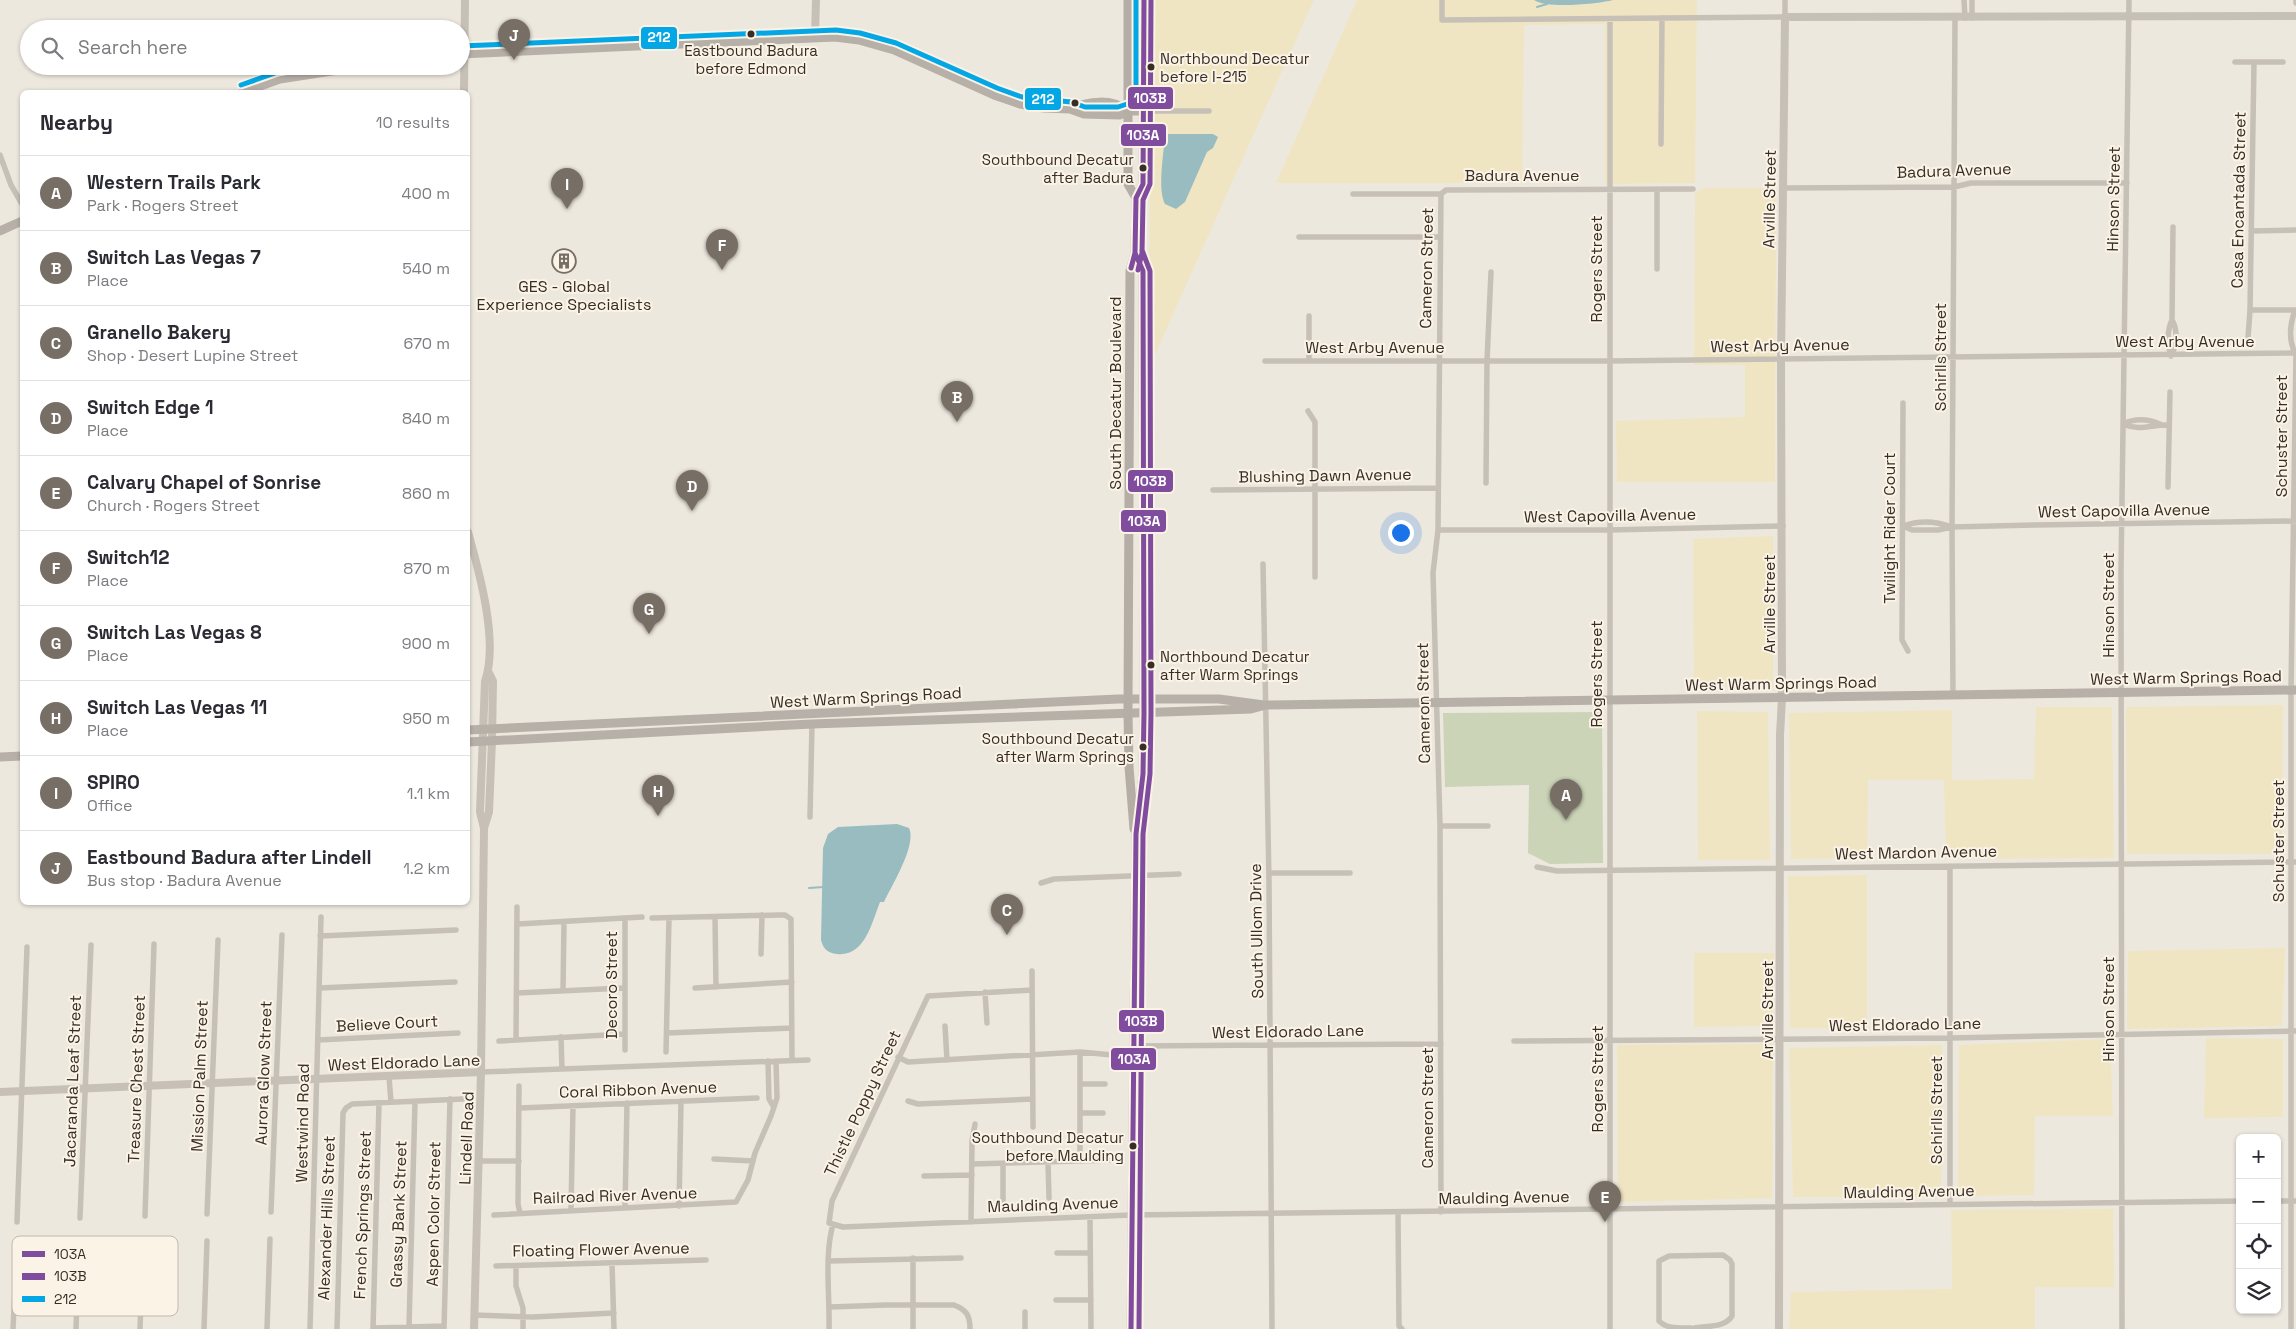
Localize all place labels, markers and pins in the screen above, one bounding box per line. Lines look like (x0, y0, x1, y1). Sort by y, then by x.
pin: J (498, 19, 530, 60)
marker: Eastbound Badura before Edmond (746, 29, 756, 39)
place label: Eastbound Badura before Edmond (684, 41, 818, 78)
place label: Northbound Decatur before I-215 (1160, 49, 1310, 86)
marker: Northbound Decatur before I-215 (1146, 62, 1156, 72)
unlabelled marker (1070, 98, 1080, 108)
place label: Southbound Decatur after Badura (982, 150, 1134, 187)
marker: Southbound Decatur after Badura (1138, 163, 1148, 173)
pin: I (551, 168, 583, 209)
pin: F (706, 229, 738, 270)
building icon: GES - Global Experience Specialists (551, 248, 577, 274)
place label: GES - Global Experience Specialists (477, 276, 651, 315)
pin: B (941, 381, 973, 422)
pin: D (676, 470, 708, 511)
pin: G (633, 593, 665, 634)
place label: Northbound Decatur after Warm Springs (1160, 647, 1310, 684)
marker: Northbound Decatur after Warm Springs (1146, 660, 1156, 670)
place label: Southbound Decatur after Warm Springs (982, 729, 1134, 766)
marker: Southbound Decatur after Warm Springs (1138, 742, 1148, 752)
pin: H (642, 775, 674, 816)
pin: A (1550, 779, 1582, 820)
pin: C (991, 894, 1023, 935)
place label: Southbound Decatur before Maulding (972, 1128, 1124, 1165)
marker: Southbound Decatur before Maulding (1128, 1141, 1138, 1151)
pin: E (1589, 1181, 1621, 1222)

